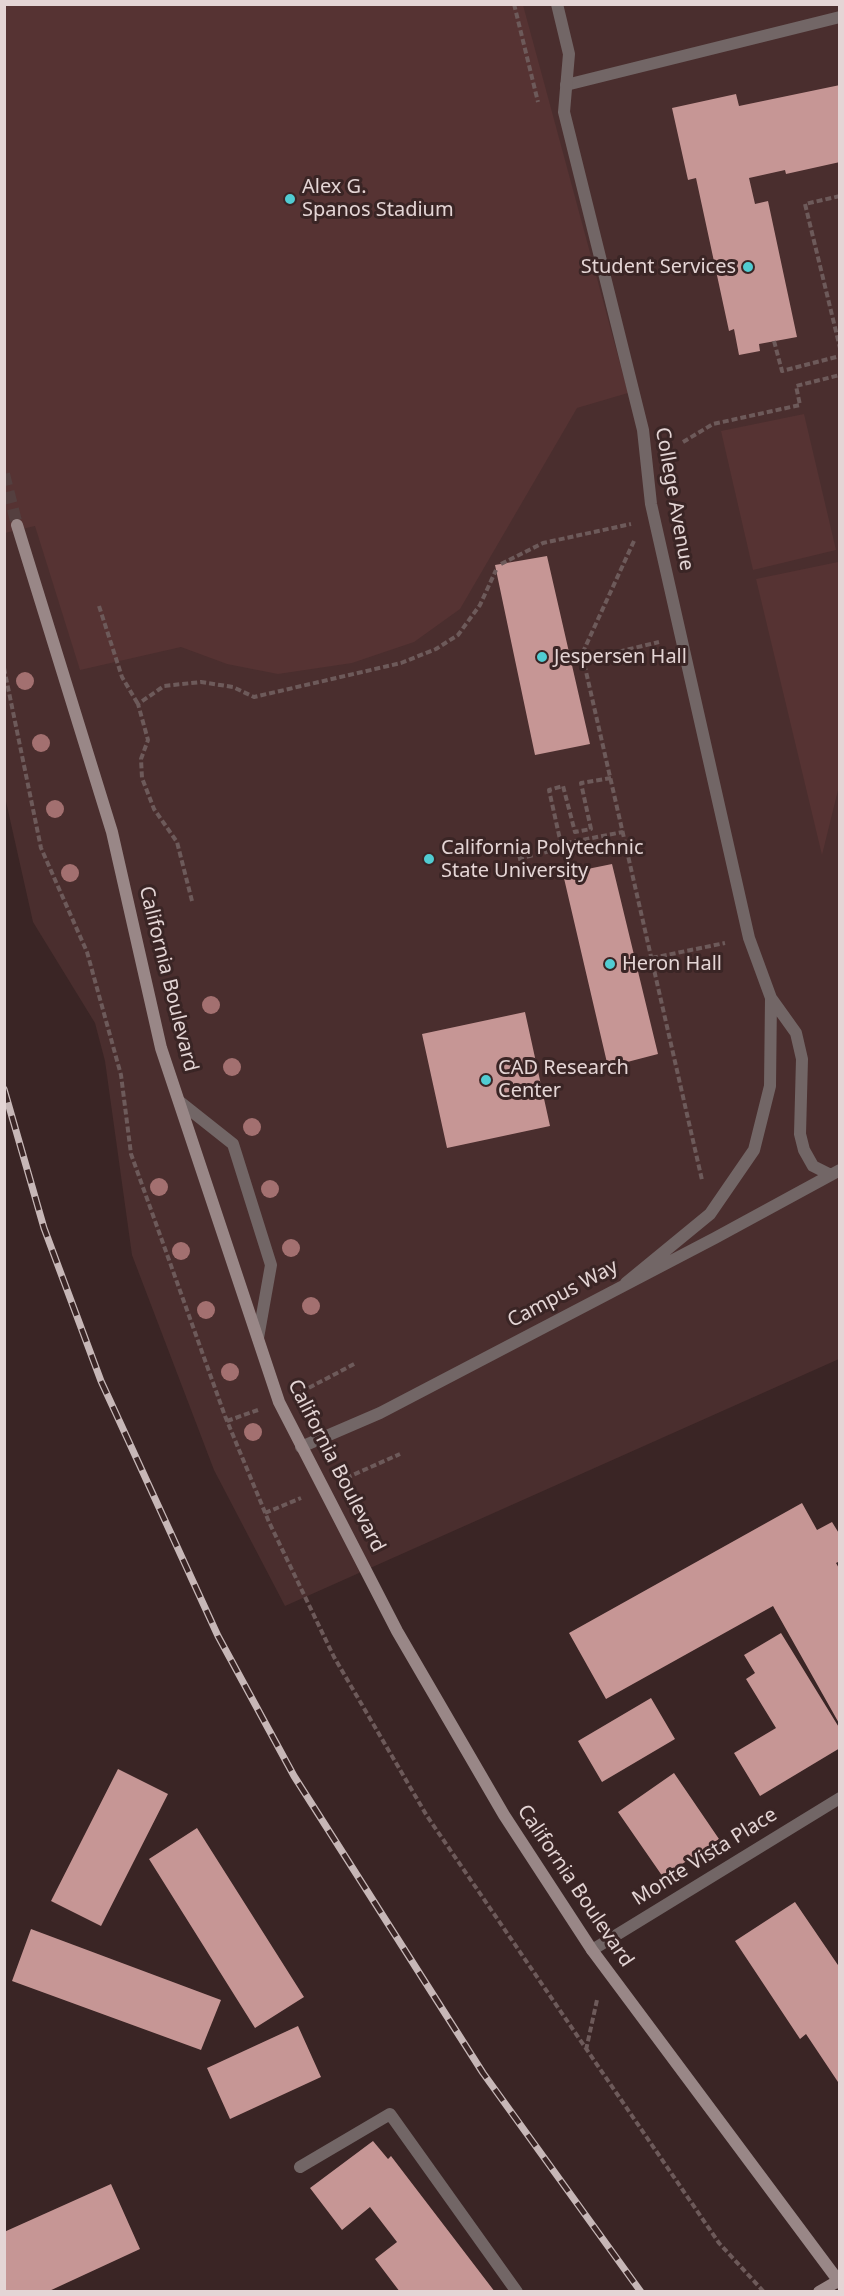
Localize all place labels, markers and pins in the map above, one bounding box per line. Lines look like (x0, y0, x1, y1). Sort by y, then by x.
place label: Alex G. Spanos Stadium (302, 175, 454, 222)
marker: Alex G. Spanos Stadium (283, 192, 297, 206)
place label: Student Services (581, 255, 736, 279)
marker: Student Services (741, 260, 755, 274)
place label: Jespersen Hall (554, 645, 687, 669)
marker: Jespersen Hall (535, 650, 549, 664)
place label: California Polytechnic State University (441, 836, 643, 883)
marker: California Polytechnic State University (422, 852, 436, 866)
place label: Heron Hall (622, 952, 722, 976)
marker: Heron Hall (603, 957, 617, 971)
place label: CAD Research Center (498, 1056, 629, 1103)
marker: CAD Research Center (479, 1073, 493, 1087)

